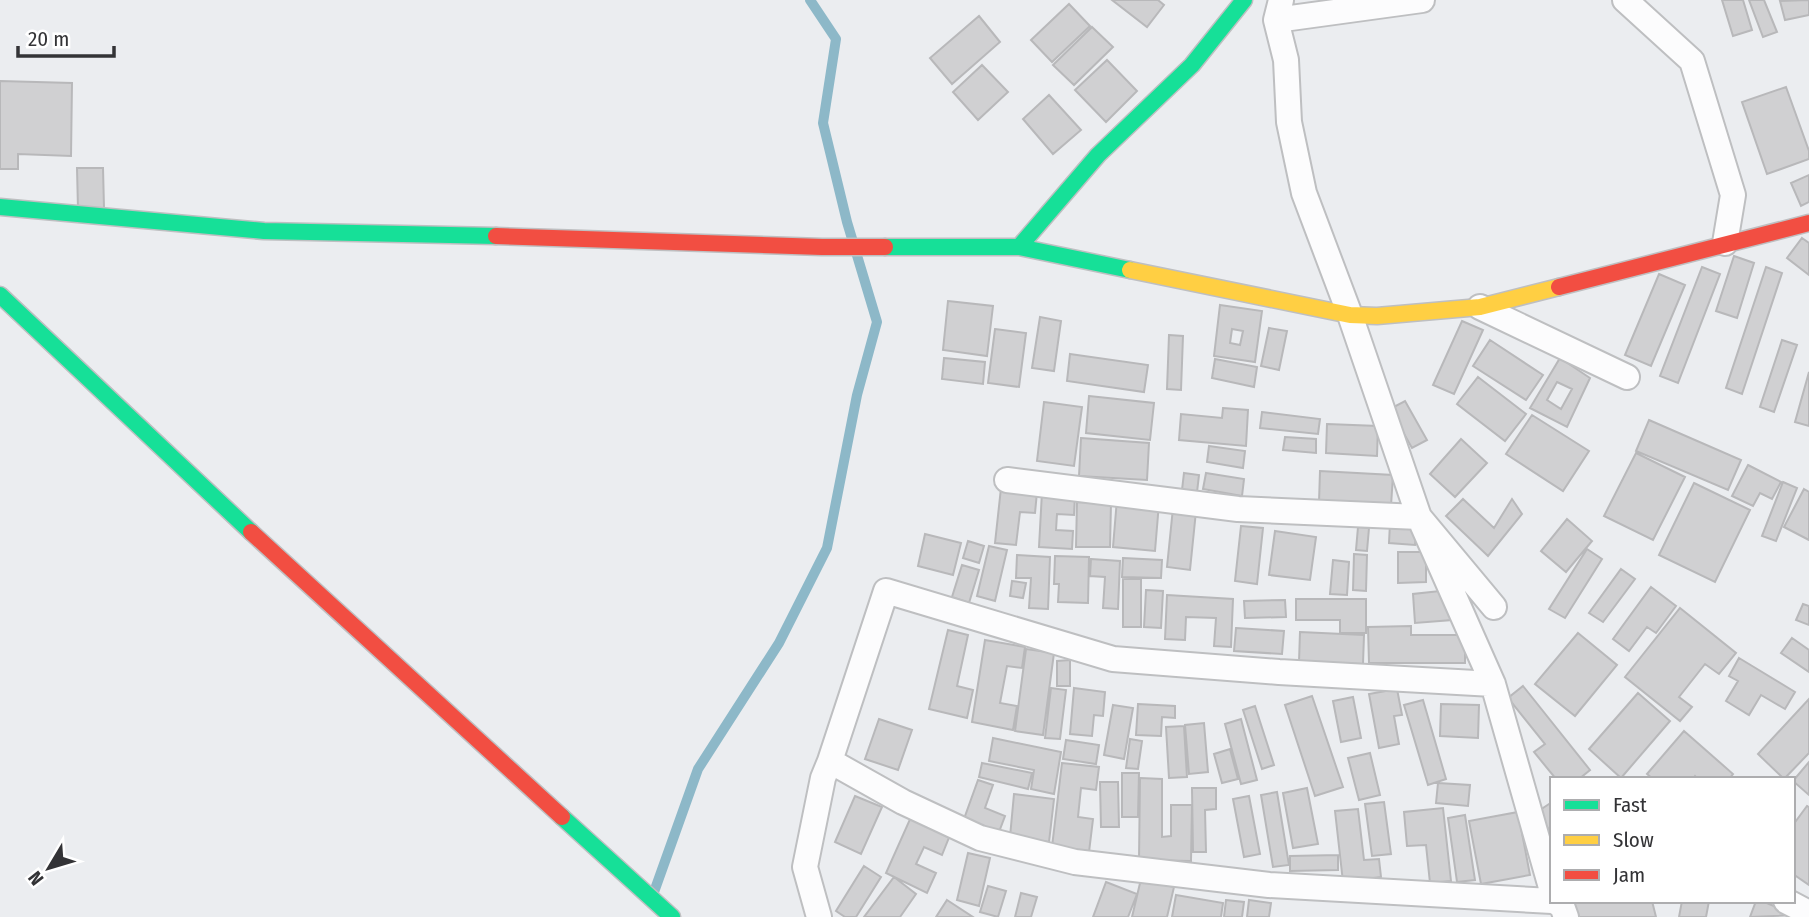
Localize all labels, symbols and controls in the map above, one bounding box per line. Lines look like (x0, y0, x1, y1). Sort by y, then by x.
scale bar (18, 14, 114, 58)
text: 20 m (28, 26, 69, 52)
legend (1550, 777, 1795, 903)
text: Fast (1613, 792, 1647, 818)
text: Slow (1613, 827, 1654, 853)
north arrow (14, 833, 84, 903)
text: Jam (1613, 862, 1645, 888)
text: N (23, 867, 49, 890)

